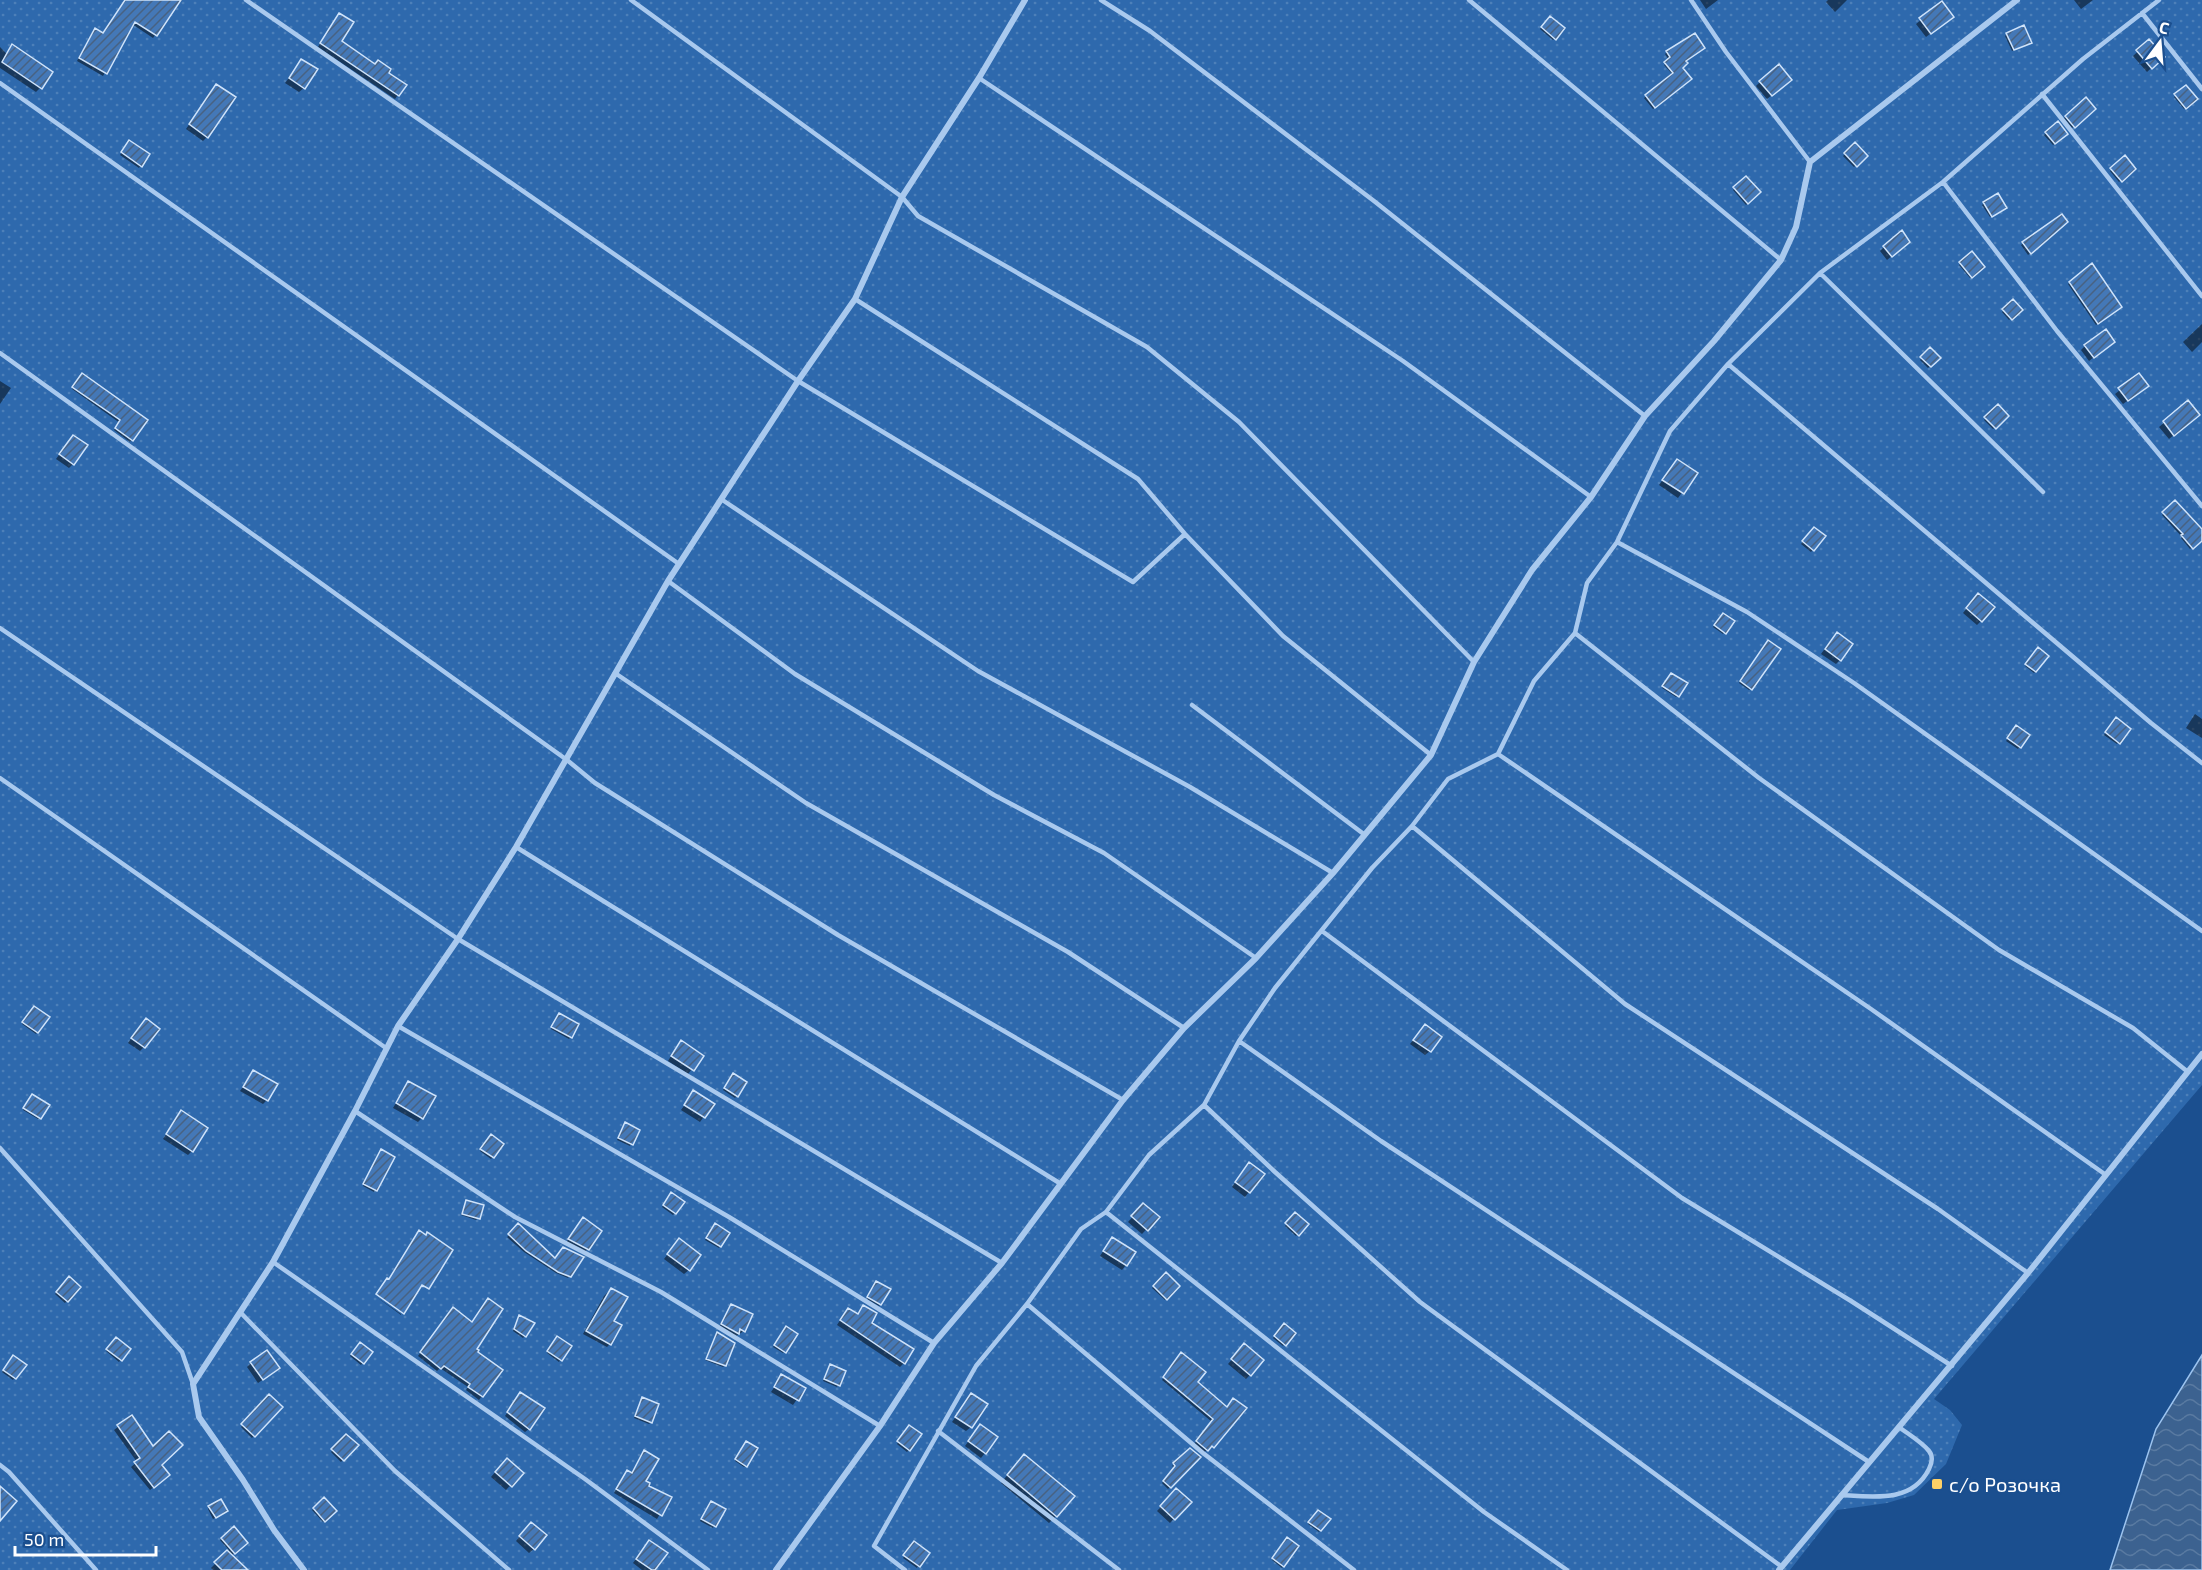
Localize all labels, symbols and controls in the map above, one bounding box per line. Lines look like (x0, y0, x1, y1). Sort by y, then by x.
north arrow (2130, 12, 2190, 72)
text: С (2157, 17, 2171, 38)
place label: с/о Розочка (1949, 1472, 2061, 1496)
marker: с/о Розочка (1930, 1477, 1944, 1491)
scale bar (15, 1519, 156, 1557)
text: 50 m (24, 1528, 64, 1550)

